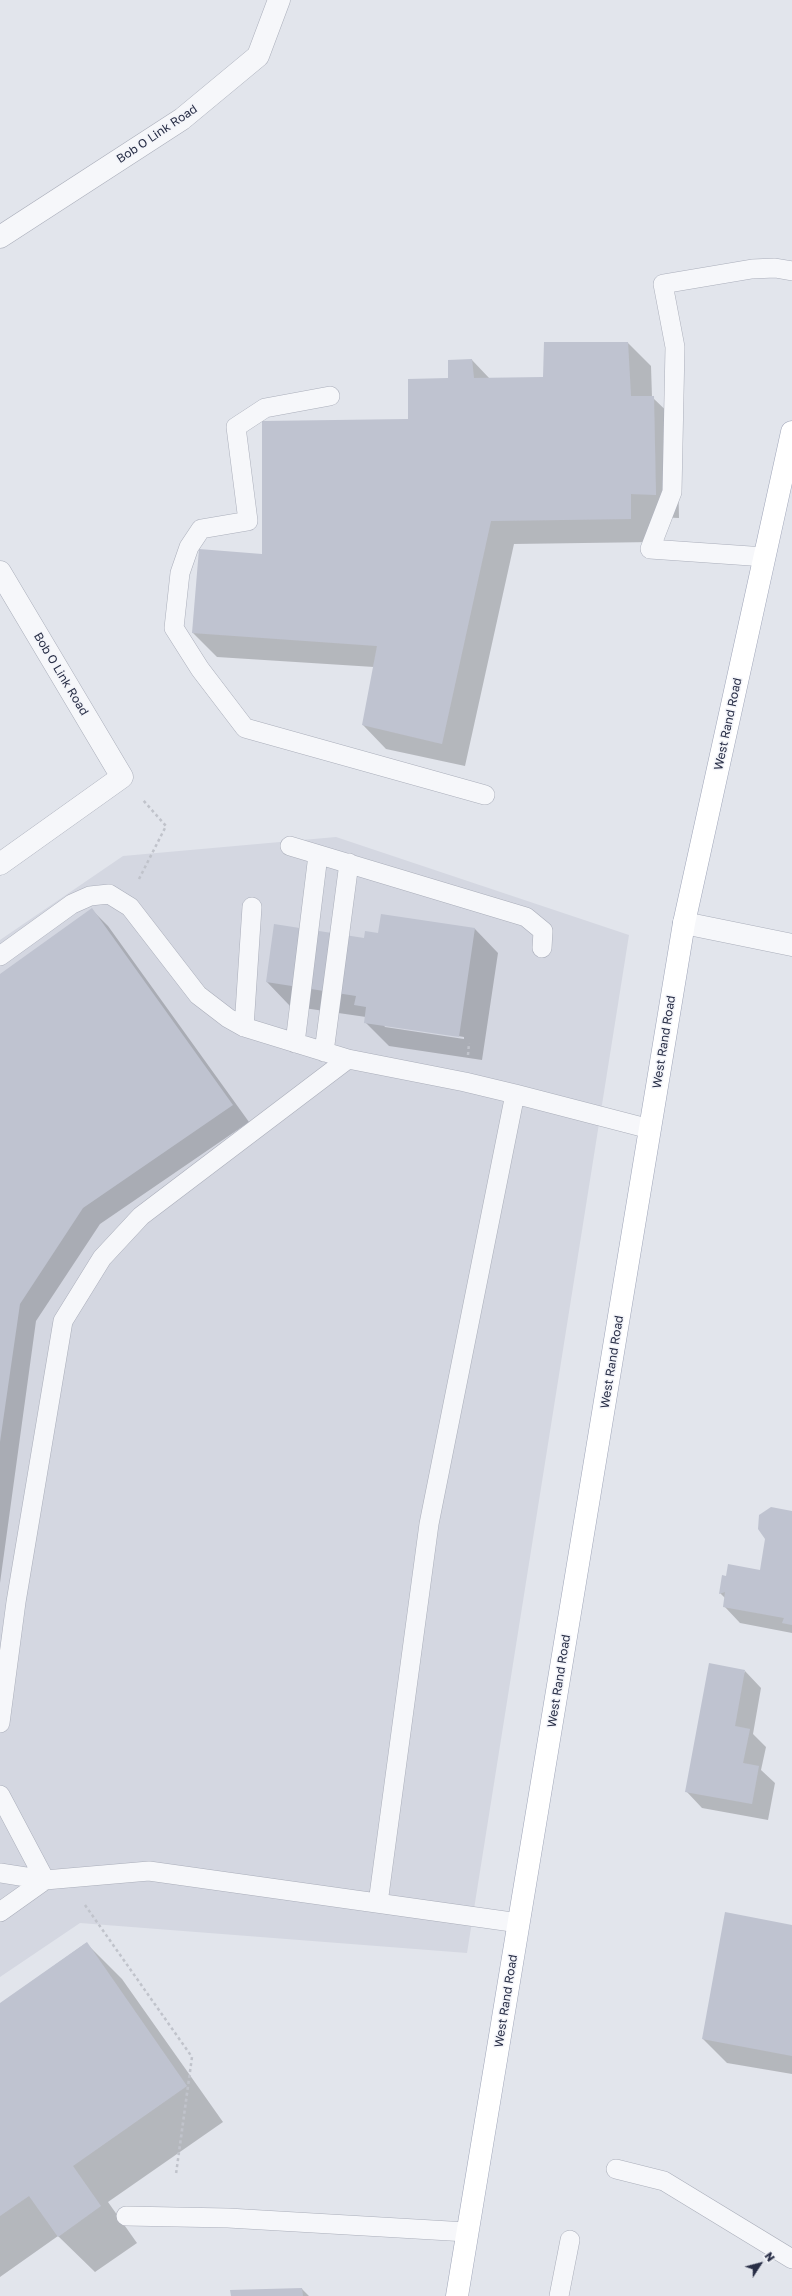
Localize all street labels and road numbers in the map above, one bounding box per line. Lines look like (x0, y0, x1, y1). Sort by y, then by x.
street label: Bob O Link Road (114, 102, 200, 166)
street label: Bob O Link Road (31, 630, 91, 718)
street label: West Rand Road (711, 676, 745, 772)
street label: West Rand Road (650, 994, 678, 1090)
street label: West Rand Road (598, 1314, 626, 1410)
street label: West Rand Road (545, 1633, 573, 1729)
street label: West Rand Road (492, 1953, 520, 2049)

